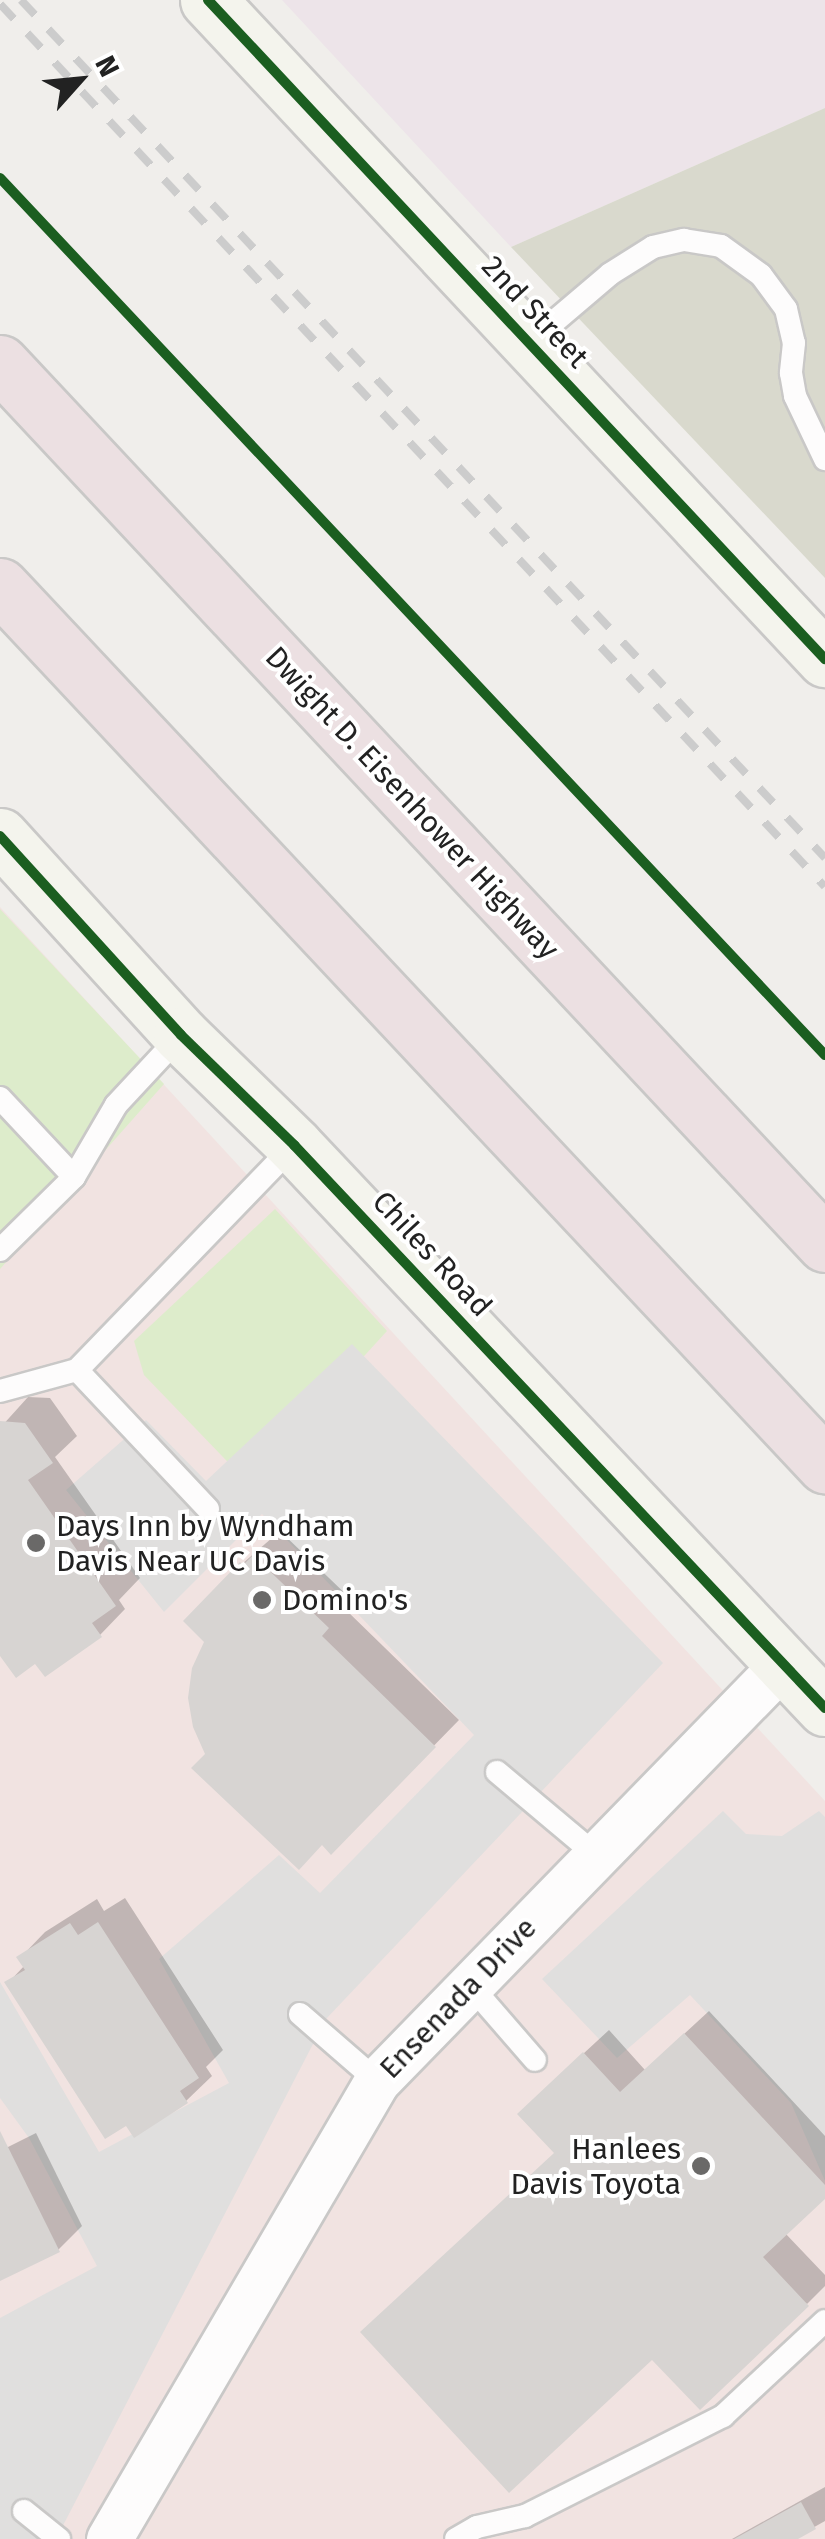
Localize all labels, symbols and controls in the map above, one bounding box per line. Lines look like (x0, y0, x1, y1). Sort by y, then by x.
north arrow (30, 30, 130, 130)
text: N (88, 50, 126, 82)
street label: 2nd Street (474, 249, 596, 375)
street label: Dwight D. Eisenhower Highway (258, 639, 566, 967)
street label: Chiles Road (365, 1184, 499, 1324)
place label: Days Inn by Wyndham Davis Near UC Davis (56, 1508, 354, 1578)
marker: Days Inn by Wyndham Davis Near UC Davis (25, 1532, 47, 1554)
place label: Domino's (282, 1582, 408, 1618)
marker: Domino's (251, 1589, 273, 1611)
street label: Ensenada Drive (372, 1910, 544, 2086)
place label: Hanlees Davis Toyota (511, 2131, 681, 2202)
marker: Hanlees Davis Toyota (690, 2155, 712, 2177)

